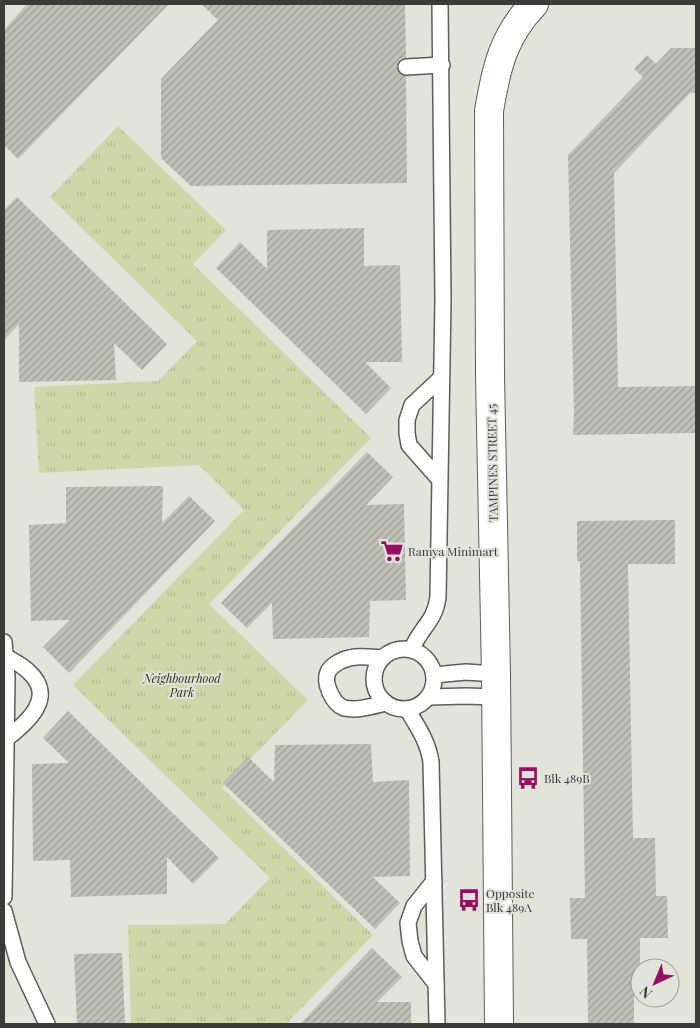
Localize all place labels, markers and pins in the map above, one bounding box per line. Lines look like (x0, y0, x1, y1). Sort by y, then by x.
supermarket icon: Ramya Minimart (379, 538, 405, 564)
place label: Ramya Minimart (408, 543, 499, 559)
bus stop icon: Blk 489B (515, 765, 541, 791)
place label: Blk 489B (544, 770, 590, 786)
place label: Opposite Blk 489A (486, 885, 535, 915)
bus stop icon: Opposite Blk 489A (456, 887, 482, 913)

